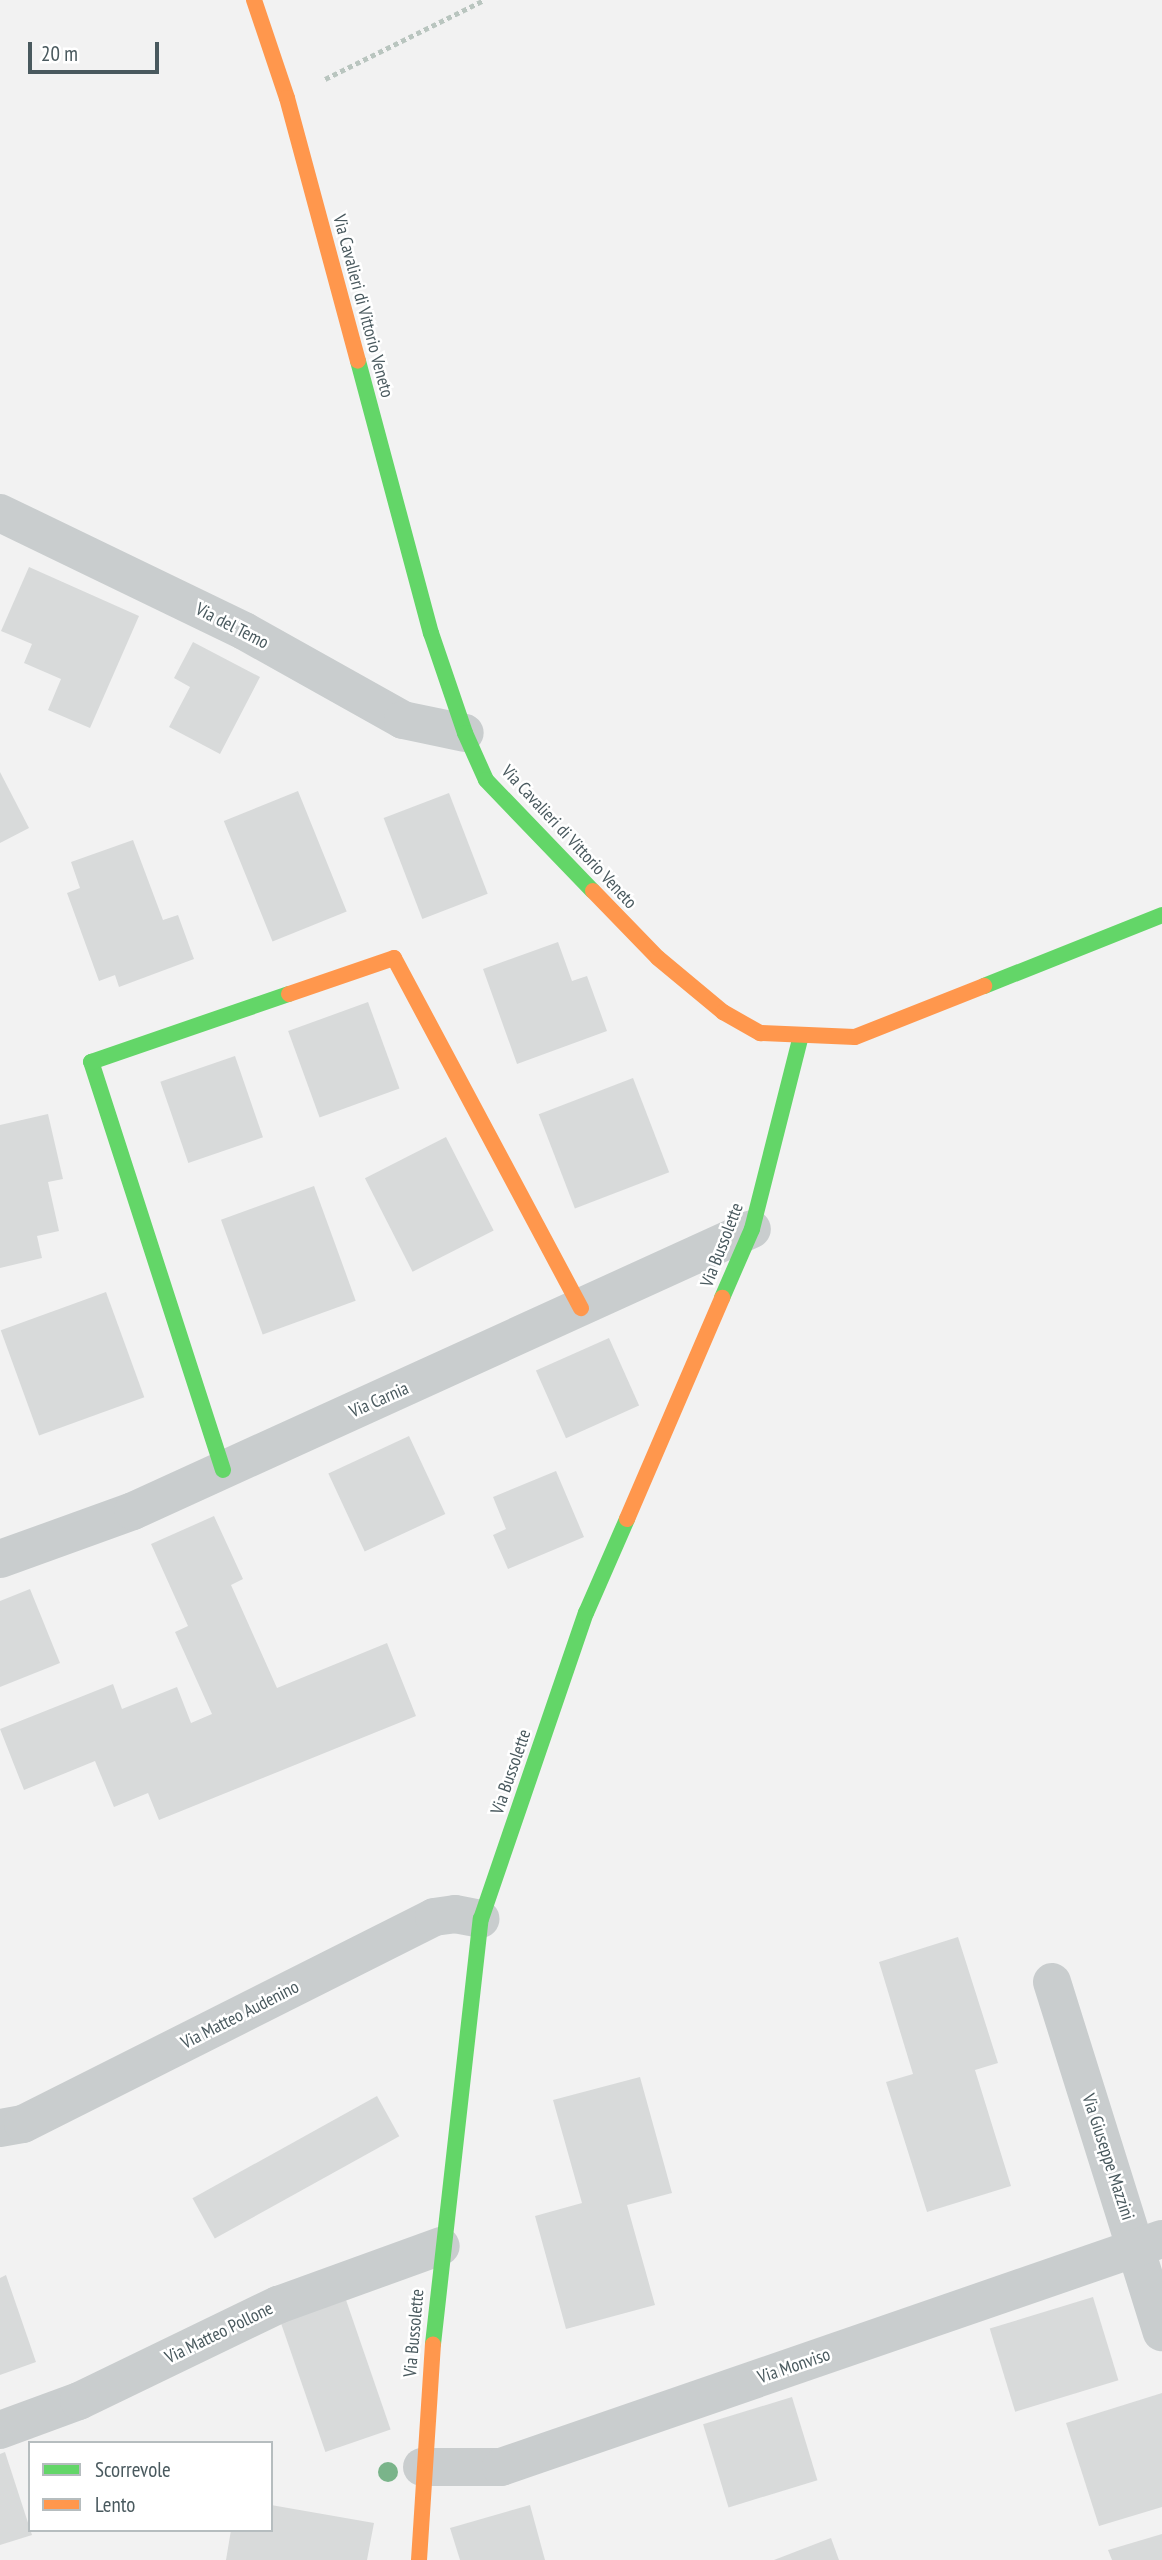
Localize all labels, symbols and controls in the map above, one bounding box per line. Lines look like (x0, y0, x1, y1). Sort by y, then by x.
scale bar (32, 28, 163, 72)
text: 20 m (41, 40, 78, 67)
street label: Via Cavalieri di Vittorio Veneto (328, 212, 398, 400)
street label: Via del Temo (192, 598, 272, 654)
street label: Via Cavalieri di Vittorio Veneto (497, 760, 641, 914)
street label: Via Bussolette (696, 1200, 748, 1290)
street label: Via Carnia (346, 1377, 412, 1423)
street label: Via Bussolette (486, 1727, 536, 1817)
street label: Via Matteo Audenino (177, 1976, 303, 2054)
street label: Via Giuseppe Mazzini (1077, 2091, 1139, 2223)
street label: Via Bussolette (399, 2288, 429, 2378)
street label: Via Matteo Pollone (161, 2298, 277, 2368)
street label: Via Monviso (755, 2344, 833, 2388)
legend (28, 2441, 273, 2532)
text: Scorrevole (95, 2456, 171, 2483)
text: Lento (95, 2491, 135, 2518)

